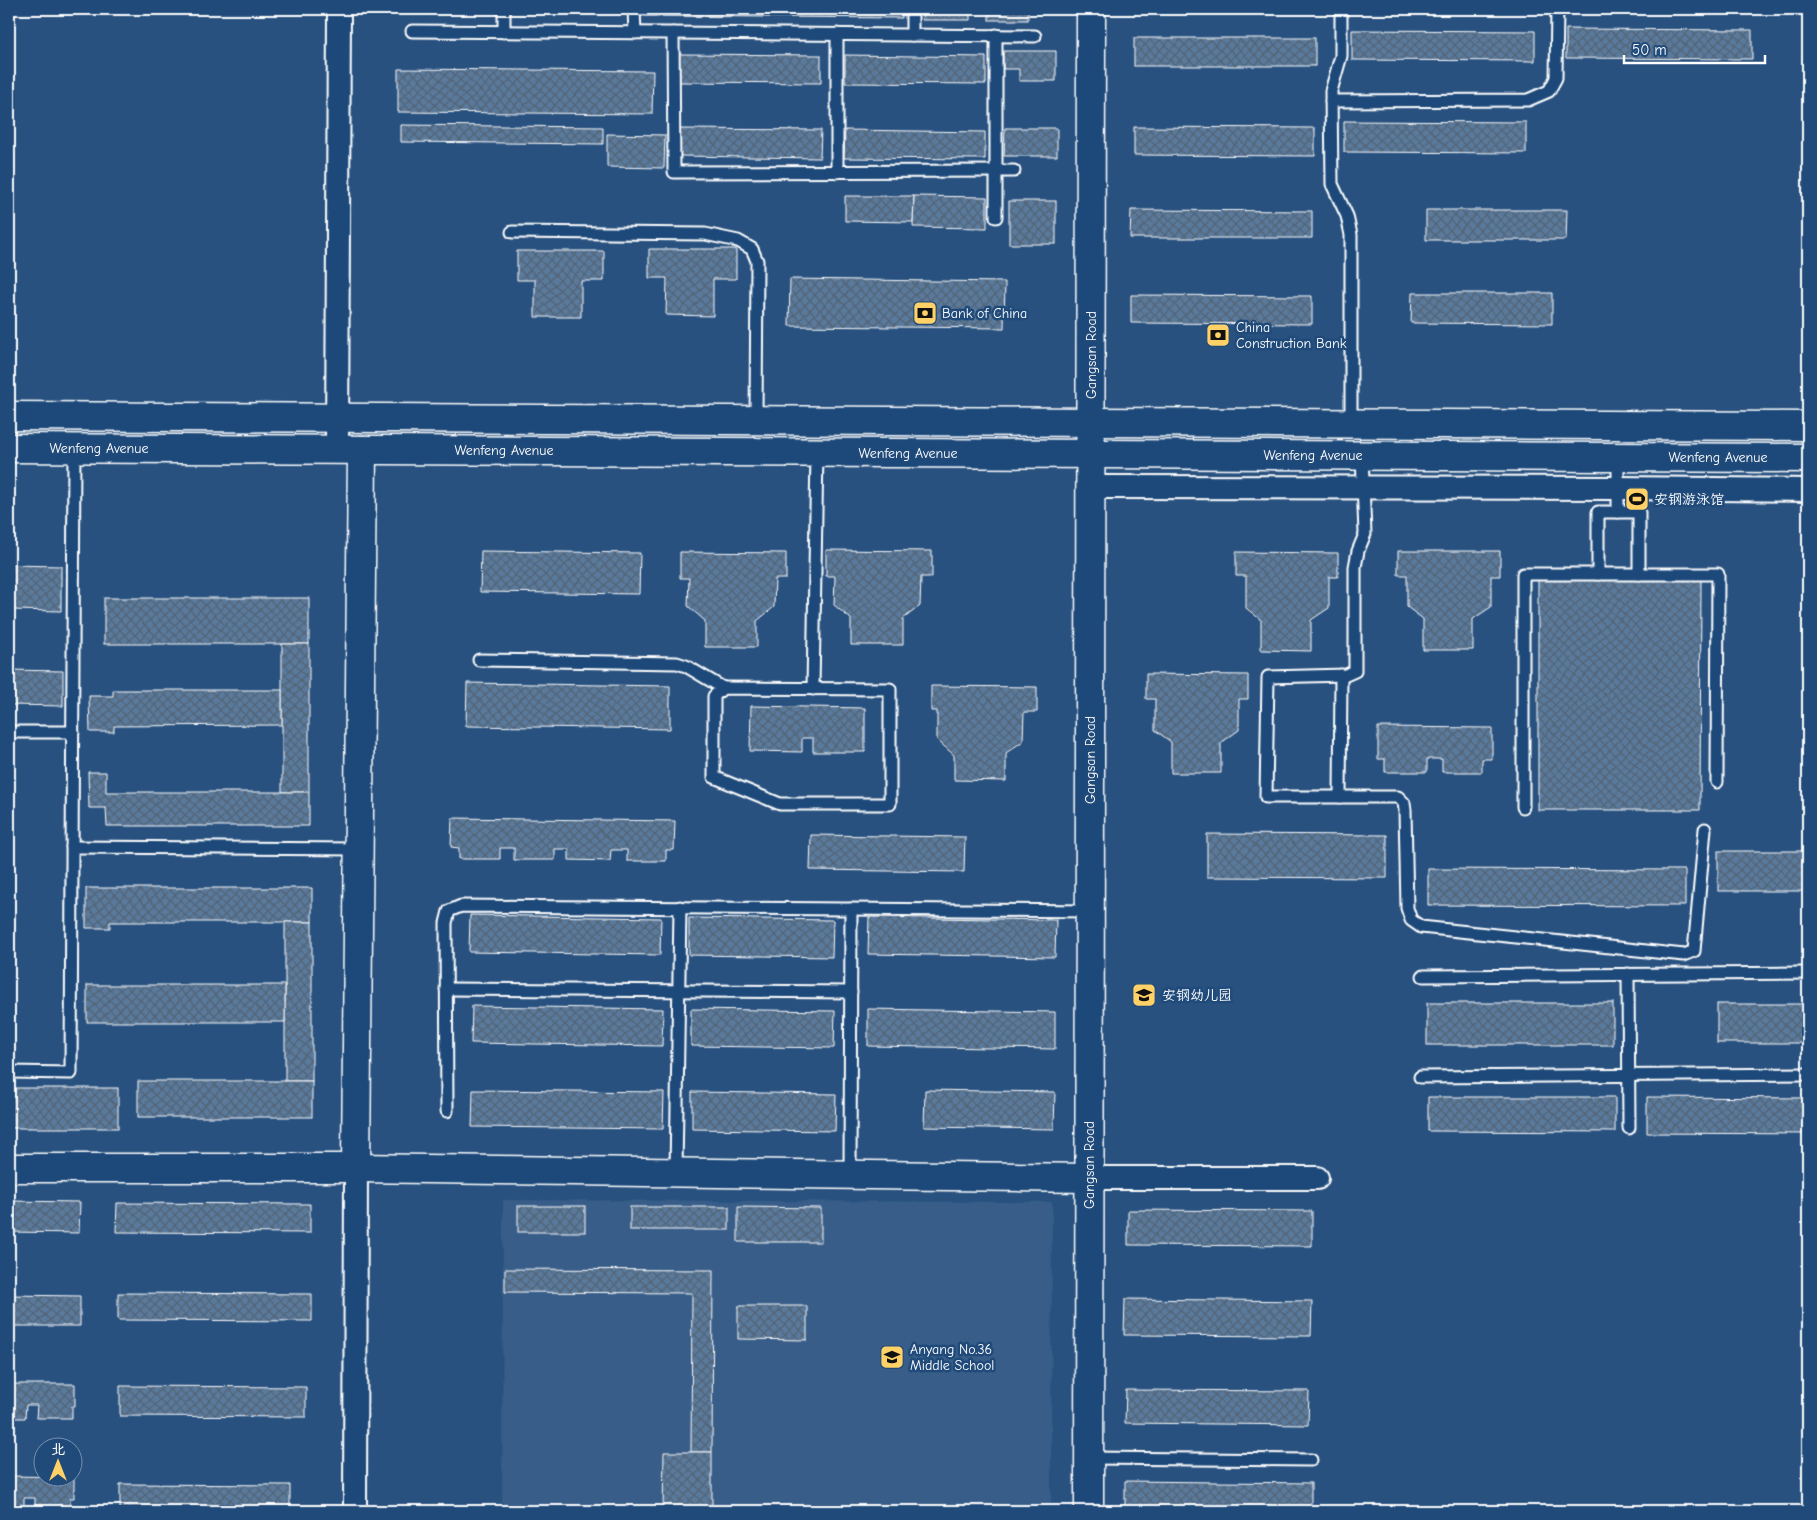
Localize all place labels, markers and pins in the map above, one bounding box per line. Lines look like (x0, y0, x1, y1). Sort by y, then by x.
bank icon: Bank of China (912, 300, 938, 326)
place label: Bank of China (942, 305, 1027, 322)
place label: China Construction Bank (1236, 319, 1347, 352)
bank icon: China Construction Bank (1205, 322, 1231, 348)
sports icon: 安钢游泳馆 (1624, 486, 1650, 512)
place label: 安钢游泳馆 (1654, 491, 1724, 508)
school or university icon: 安钢幼儿园 (1131, 982, 1157, 1008)
place label: 安钢幼儿园 (1162, 987, 1232, 1004)
place label: Anyang No.36 Middle School (910, 1341, 994, 1374)
school or university icon: Anyang No.36 Middle School (879, 1344, 905, 1370)

